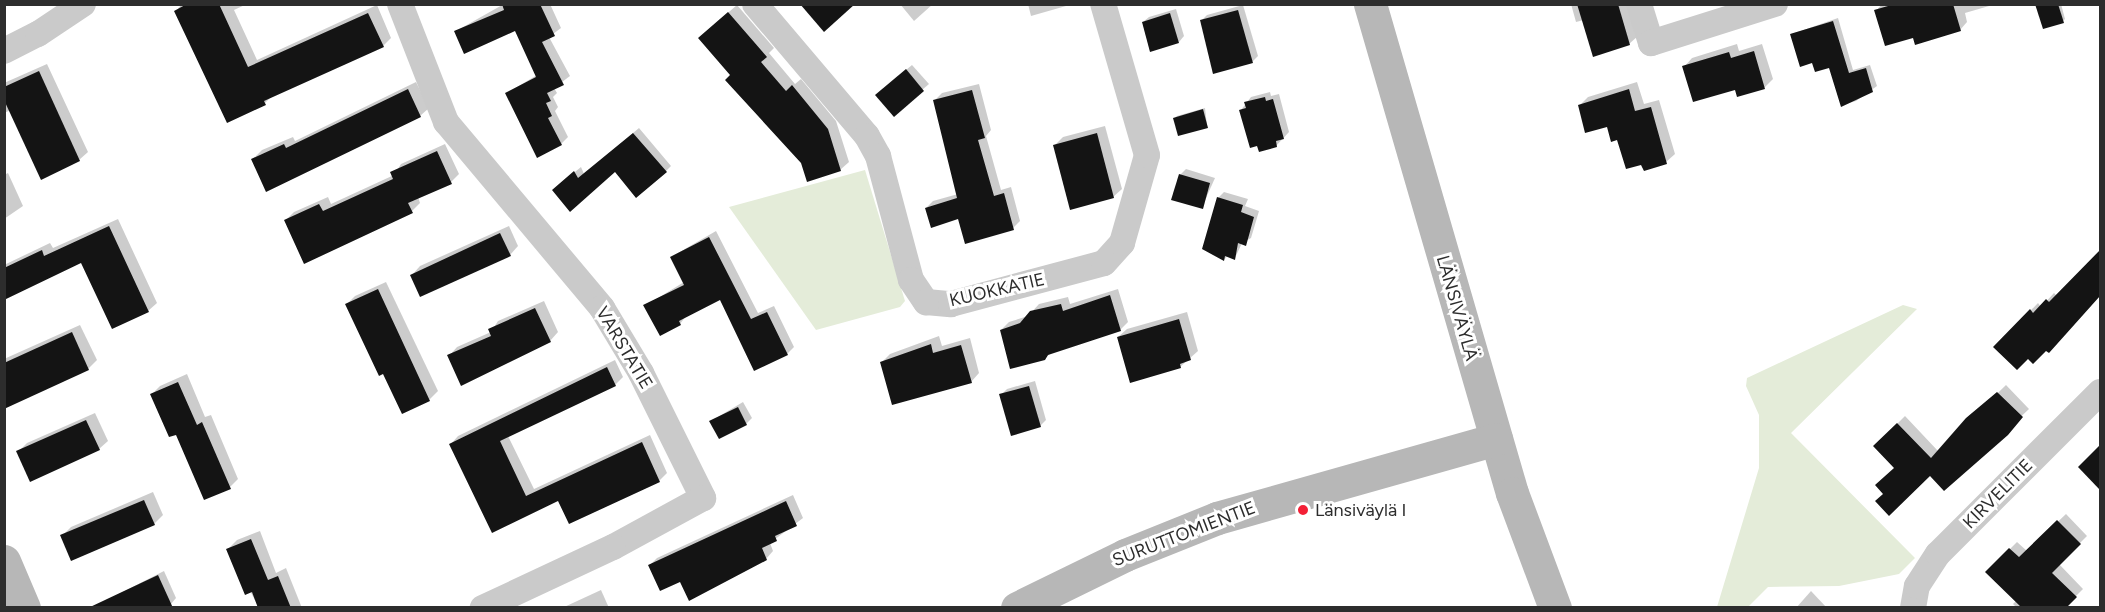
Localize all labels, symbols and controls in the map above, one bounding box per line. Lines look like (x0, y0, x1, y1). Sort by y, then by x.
street label: LÄNSIVÄYLÄ (1432, 253, 1482, 363)
street label: KUOKKATIE (947, 269, 1047, 311)
street label: VARSTATIE (591, 303, 657, 393)
street label: KIRVELITIE (1959, 455, 2037, 533)
street label: SURUTTOMIENTIE (1109, 497, 1259, 571)
place label: Länsiväylä I (1315, 499, 1406, 521)
marker: Länsiväylä I (1296, 503, 1310, 517)

